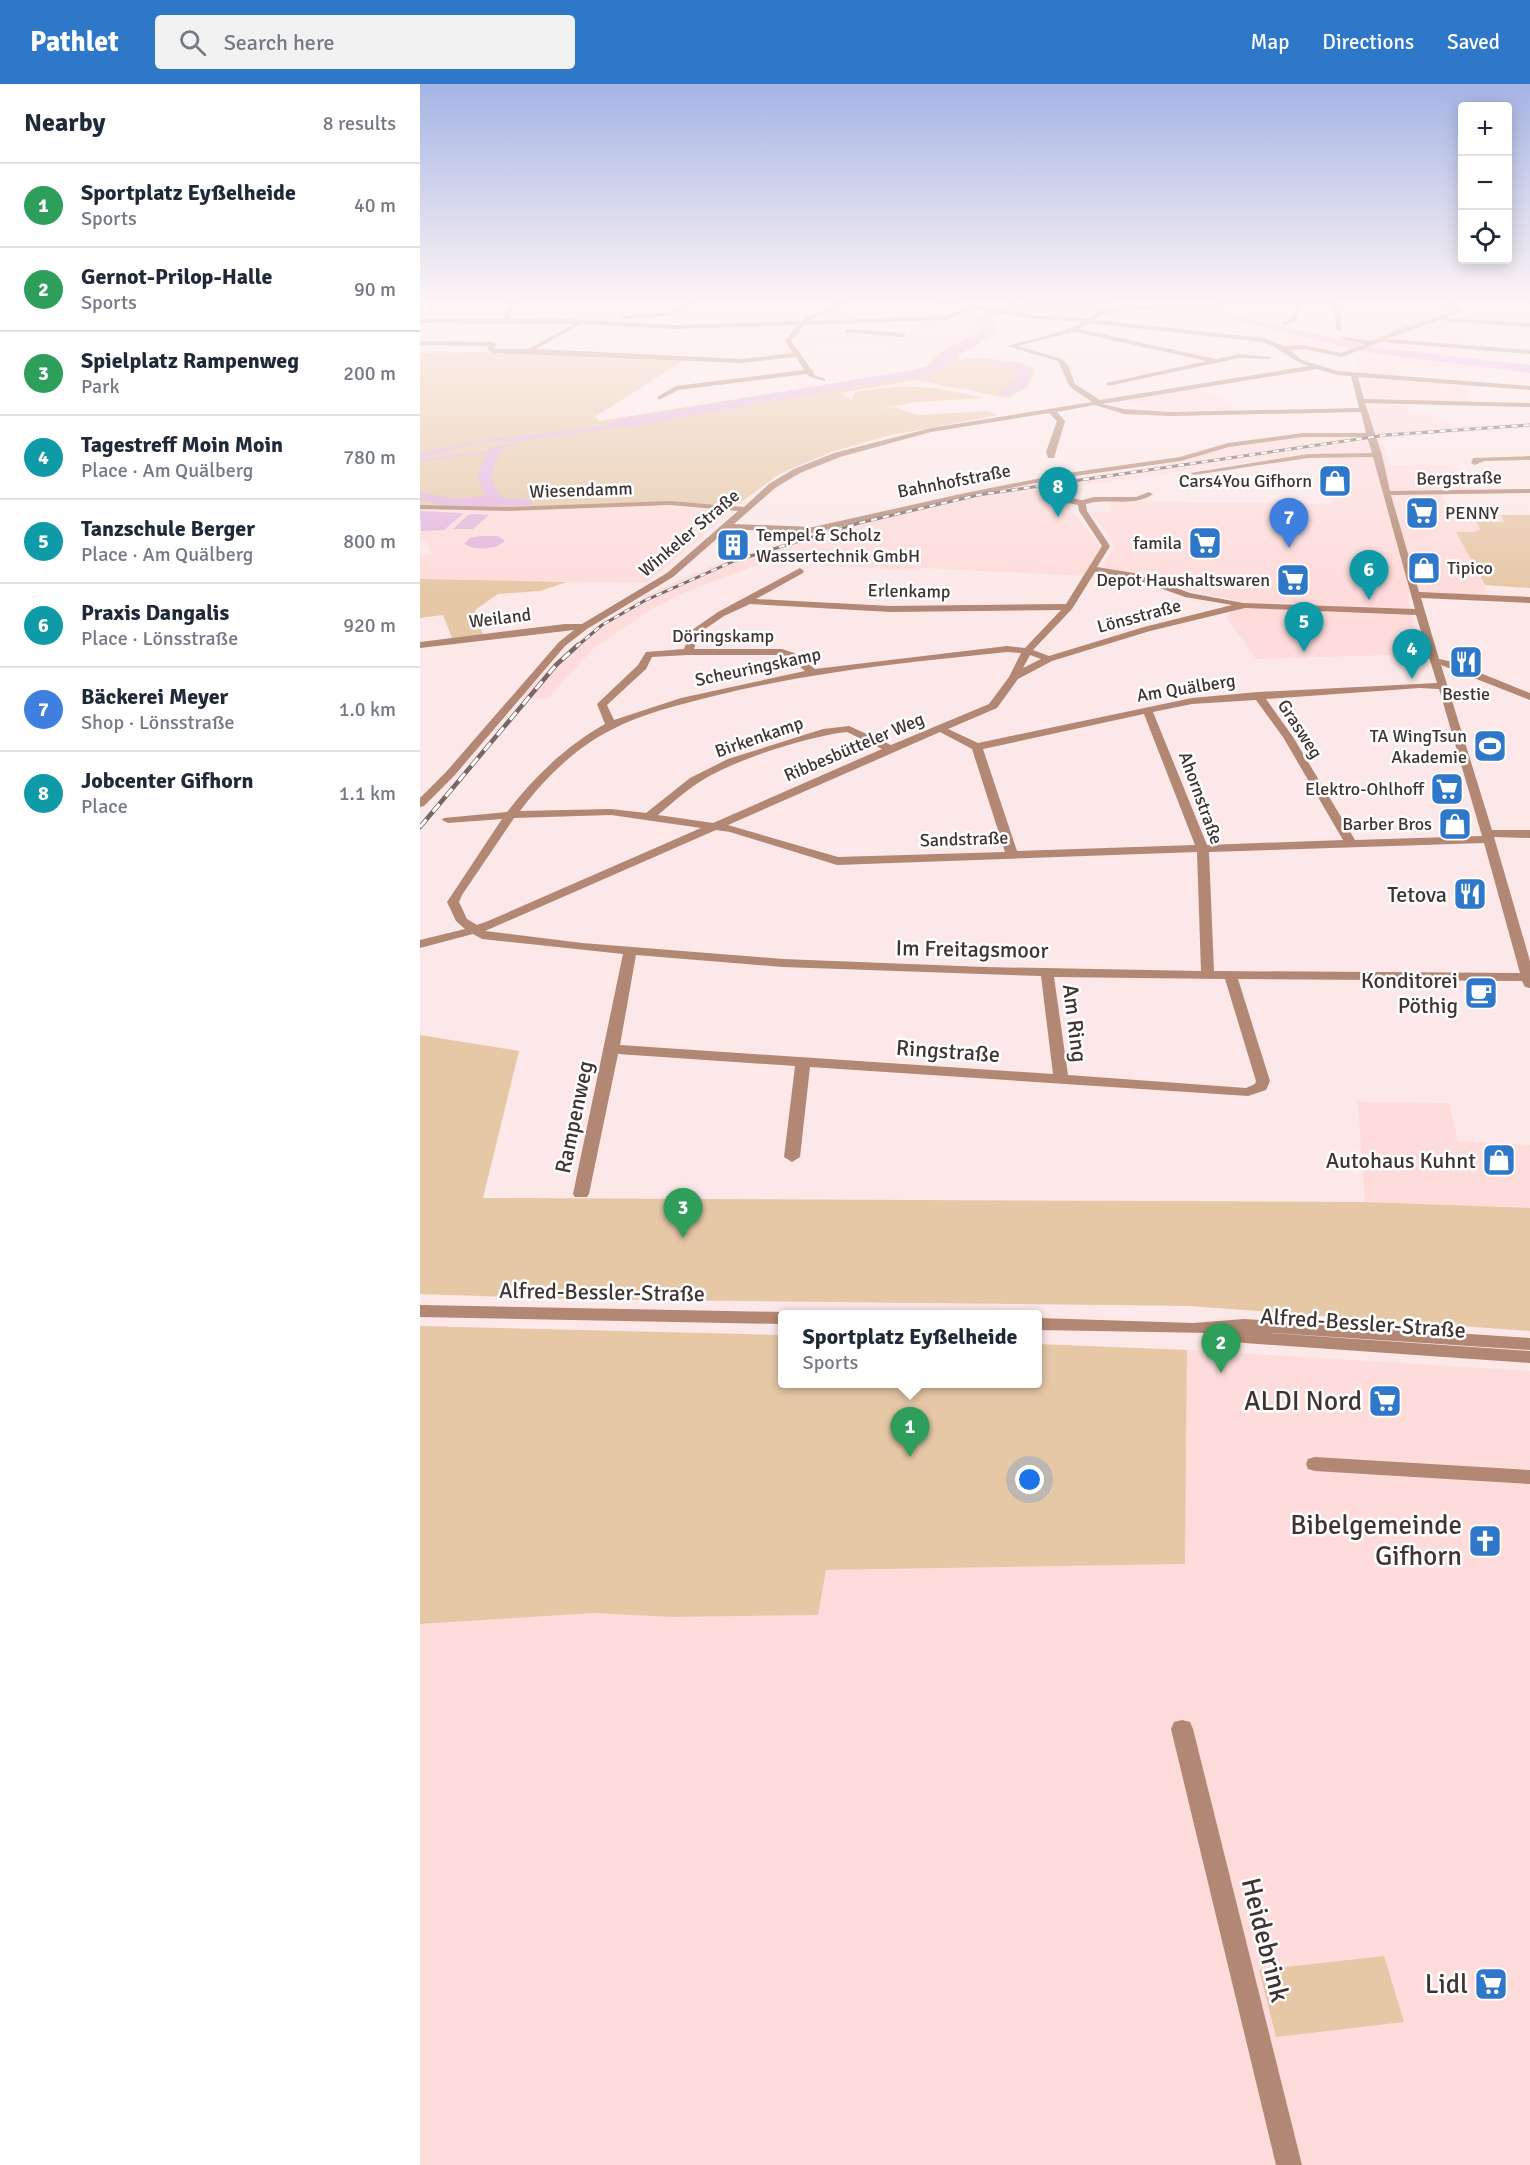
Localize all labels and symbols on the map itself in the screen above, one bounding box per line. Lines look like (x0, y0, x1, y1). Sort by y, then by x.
street label: Bahnhofstraße (896, 459, 1012, 503)
shop icon: Cars4You Gifhorn (1317, 463, 1353, 499)
street label: Bergstraße (1416, 466, 1502, 490)
pin: 8 (1038, 468, 1078, 517)
place label: Cars4You Gifhorn (1179, 470, 1312, 492)
street label: Wiesendamm (529, 477, 633, 503)
street label: Winkeler Straße (634, 485, 744, 581)
supermarket icon: PENNY (1404, 495, 1440, 531)
pin: 7 (1270, 498, 1308, 548)
place label: PENNY (1445, 502, 1499, 524)
place label: Tempel & Scholz Wassertechnik GmbH (756, 524, 920, 567)
supermarket icon: famila (1187, 525, 1223, 561)
building icon: Tempel & Scholz Wassertechnik GmbH (715, 527, 751, 563)
place label: famila (1133, 532, 1182, 554)
pin: 6 (1350, 550, 1388, 600)
shop icon: Tipico (1406, 550, 1442, 586)
place label: Tipico (1447, 557, 1493, 579)
supermarket icon: Depot Haushaltswaren (1275, 562, 1311, 598)
place label: Depot Haushaltswaren (1096, 569, 1270, 591)
street label: Erlenkamp (867, 579, 951, 603)
street label: Lönsstraße (1095, 594, 1183, 638)
pin: 5 (1284, 602, 1324, 652)
street label: Weiland (468, 603, 532, 633)
street label: Döringskamp (672, 625, 774, 647)
pin: 4 (1392, 630, 1432, 679)
street label: Scheuringskamp (693, 643, 823, 691)
restaurant icon: Bestie (1448, 644, 1484, 680)
street label: Am Quälberg (1135, 669, 1237, 707)
place label: Bestie (1442, 683, 1490, 705)
street label: Grasweg (1273, 695, 1327, 763)
street label: Ribbesbütteler Weg (781, 708, 927, 786)
street label: Birkenkamp (712, 712, 806, 762)
place label: TA WingTsun Akademie (1370, 725, 1467, 768)
sports icon: TA WingTsun Akademie (1472, 728, 1508, 764)
street label: Ahornstraße (1174, 749, 1228, 847)
supermarket icon: Elektro-Ohlhoff (1429, 771, 1465, 807)
place label: Elektro-Ohlhoff (1305, 778, 1425, 800)
shop icon: Barber Bros (1437, 806, 1473, 842)
place label: Barber Bros (1342, 813, 1432, 835)
street label: Sandstraße (919, 826, 1009, 852)
restaurant icon: Tetova (1452, 876, 1488, 912)
place label: Tetova (1387, 881, 1447, 908)
street label: Im Freitagsmoor (895, 934, 1049, 964)
place label: Konditorei Pöthig (1361, 967, 1458, 1019)
cafe icon: Konditorei Pöthig (1463, 975, 1499, 1011)
street label: Am Ring (1057, 982, 1093, 1064)
street label: Ringstraße (895, 1034, 1001, 1068)
street label: Rampenweg (549, 1058, 599, 1176)
shop icon: Autohaus Kuhnt (1481, 1142, 1517, 1178)
place label: Autohaus Kuhnt (1326, 1147, 1476, 1174)
pin: 3 (664, 1188, 702, 1238)
street label: Alfred-Bessler-Straße (499, 1277, 705, 1307)
street label: Alfred-Bessler-Straße (1259, 1302, 1467, 1344)
pin: 2 (1202, 1324, 1240, 1373)
supermarket icon: ALDI Nord (1367, 1383, 1403, 1419)
place label: ALDI Nord (1244, 1385, 1362, 1418)
pin: 1 (890, 1408, 930, 1457)
your location (1015, 1465, 1044, 1494)
place label: Bibelgemeinde Gifhorn (1290, 1509, 1462, 1573)
church icon: Bibelgemeinde Gifhorn (1467, 1523, 1503, 1559)
street label: Heidebrink (1234, 1874, 1296, 2006)
supermarket icon: Lidl (1473, 1966, 1509, 2002)
place label: Lidl (1425, 1968, 1468, 2001)

